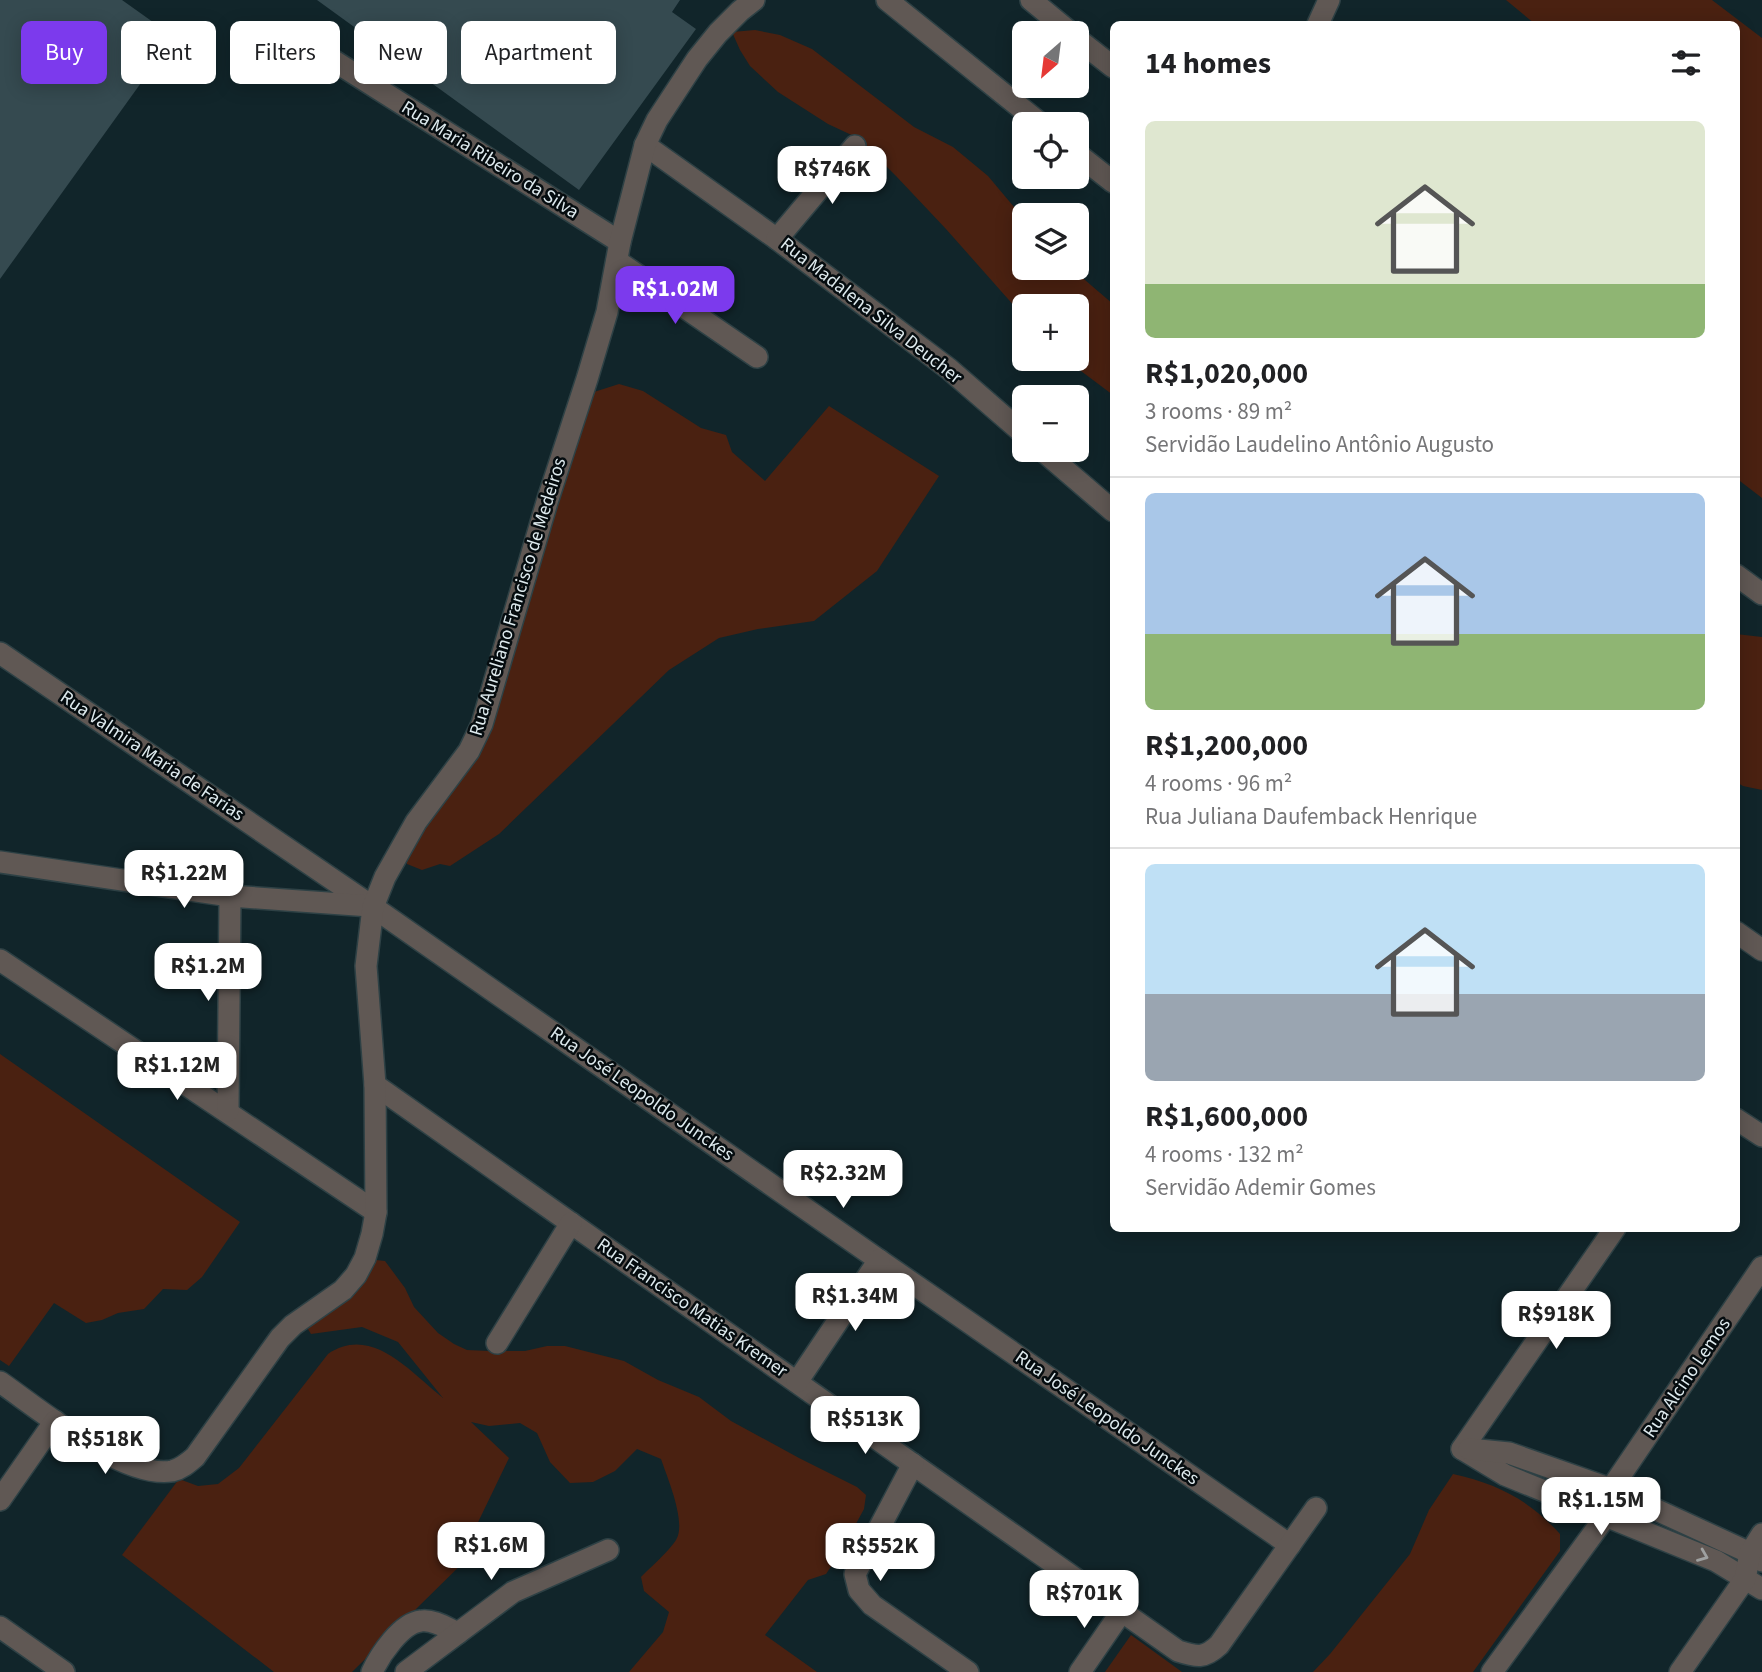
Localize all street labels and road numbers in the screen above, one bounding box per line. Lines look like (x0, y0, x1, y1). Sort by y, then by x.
street label: Rua Maria Ribeiro da Silva (396, 94, 584, 226)
street label: Rua Madalena Silva Deucher (774, 231, 968, 391)
street label: Rua Aureliano Francisco de Medeiros (463, 455, 573, 739)
street label: Rua Valmira Maria de Farias (54, 684, 250, 828)
street label: Rua José Leopoldo Junckes (545, 1020, 739, 1168)
street label: Rua Francisco Matias Kremer (591, 1232, 793, 1385)
street label: Rua Alcino Lemos (1637, 1312, 1737, 1444)
street label: Rua José Leopoldo Junckes (1010, 1344, 1204, 1492)

